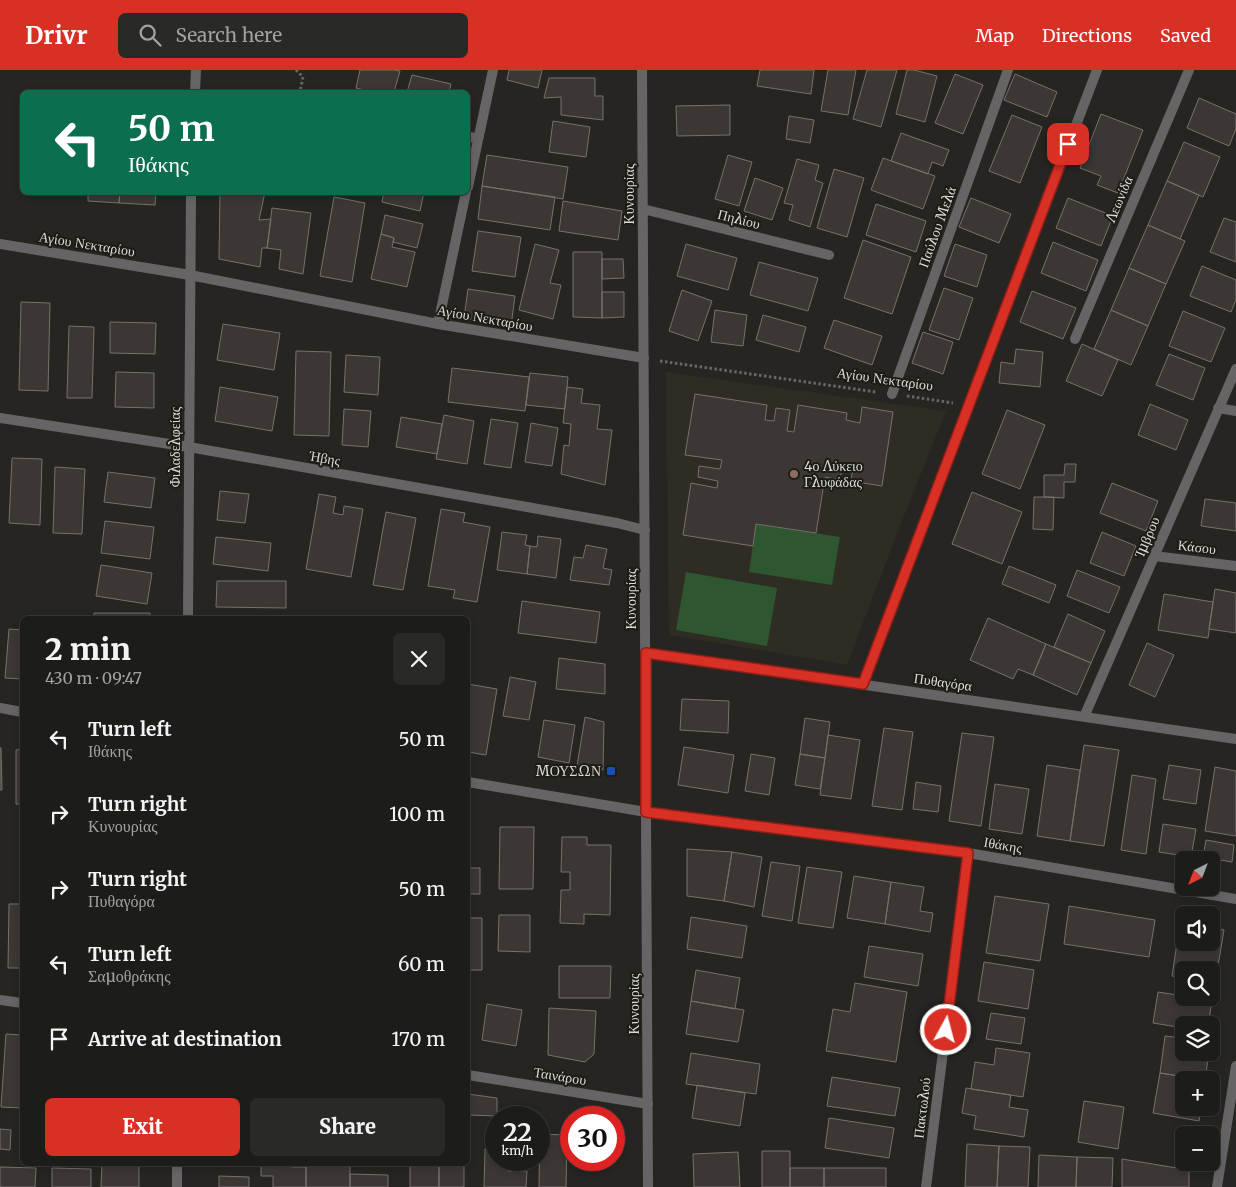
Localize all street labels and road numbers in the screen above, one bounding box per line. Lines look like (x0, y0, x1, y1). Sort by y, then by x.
street label: Κυνουρίας (620, 163, 638, 224)
street label: Λεωνίδα (1101, 173, 1137, 226)
street label: Παύλου Μελά (914, 183, 960, 270)
street label: Πηλίου (716, 205, 762, 233)
street label: Αγίου Νεκταρίου (38, 228, 136, 260)
street label: Αγίου Νεκταρίου (436, 301, 534, 335)
street label: Αγίου Νεκταρίου (836, 363, 934, 395)
street label: Φιλαδελφείας (166, 406, 184, 487)
street label: Ήβης (307, 446, 342, 470)
street label: Ίμβρου (1130, 514, 1164, 561)
street label: Κάσου (1177, 536, 1217, 558)
street label: Κυνουρίας (622, 568, 640, 629)
street label: Πυθαγόρα (913, 669, 974, 695)
street label: Ιθάκης (982, 833, 1024, 857)
street label: Κυνουρίας (625, 973, 643, 1034)
street label: Ταινάρου (532, 1063, 588, 1089)
street label: Πακτωλού (909, 1076, 935, 1140)

